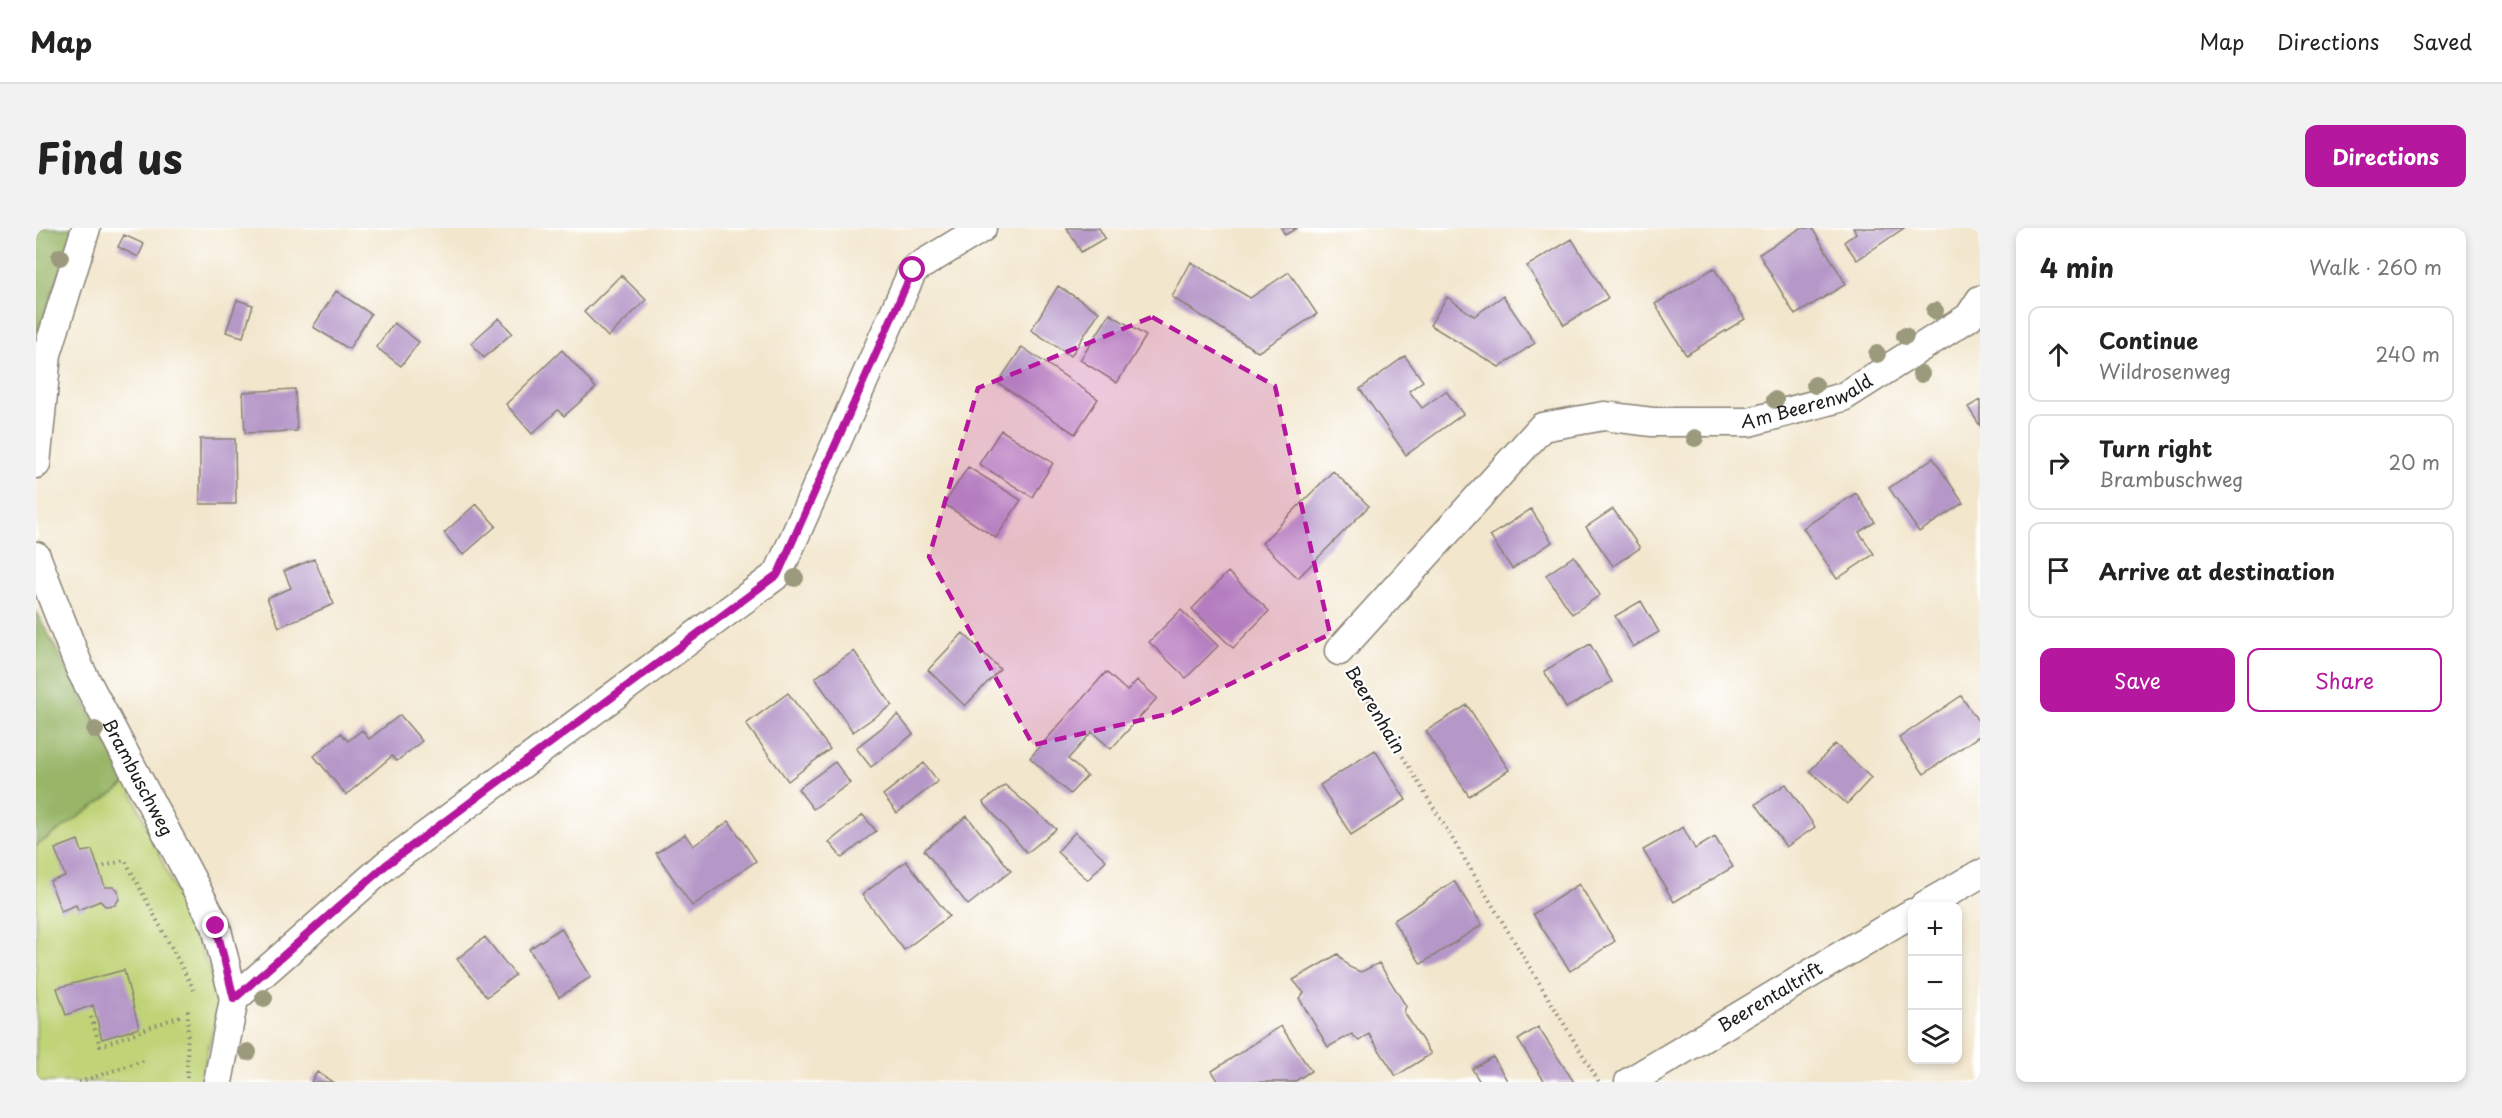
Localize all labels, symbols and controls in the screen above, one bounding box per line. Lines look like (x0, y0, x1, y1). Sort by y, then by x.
text: Map (30, 20, 92, 63)
text: Map (2199, 25, 2244, 57)
text: Directions (2277, 25, 2379, 57)
text: Saved (2412, 25, 2472, 57)
text: Find us (36, 125, 183, 188)
button: Directions (2305, 125, 2466, 187)
text: 4 min (2040, 248, 2114, 287)
text: Walk · 260 m (2309, 252, 2442, 282)
route start (899, 256, 925, 282)
text: Continue (2099, 323, 2198, 356)
icon: ahead (2042, 338, 2075, 371)
text: 240 m (2375, 339, 2440, 369)
text: Wildrosenweg (2099, 356, 2231, 386)
street label: Am Beerenwald (1742, 367, 1877, 434)
text: Turn right (2099, 431, 2212, 464)
icon: right (2042, 446, 2075, 479)
text: 20 m (2388, 447, 2440, 477)
text: Brambuschweg (2099, 464, 2244, 494)
icon: arrive (2042, 554, 2075, 587)
text: Arrive at destination (2099, 554, 2335, 587)
button: Save (2040, 648, 2235, 712)
button: Share (2247, 648, 2442, 712)
street label: Beerenhain (1339, 660, 1413, 758)
street label: Brambuschweg (96, 713, 181, 841)
map controls (1908, 902, 1962, 1064)
button: + (1908, 902, 1962, 956)
route end (202, 912, 228, 938)
street label: Beerentaltrift (1712, 954, 1827, 1038)
button: − (1908, 956, 1962, 1010)
button: layers (1908, 1010, 1962, 1064)

